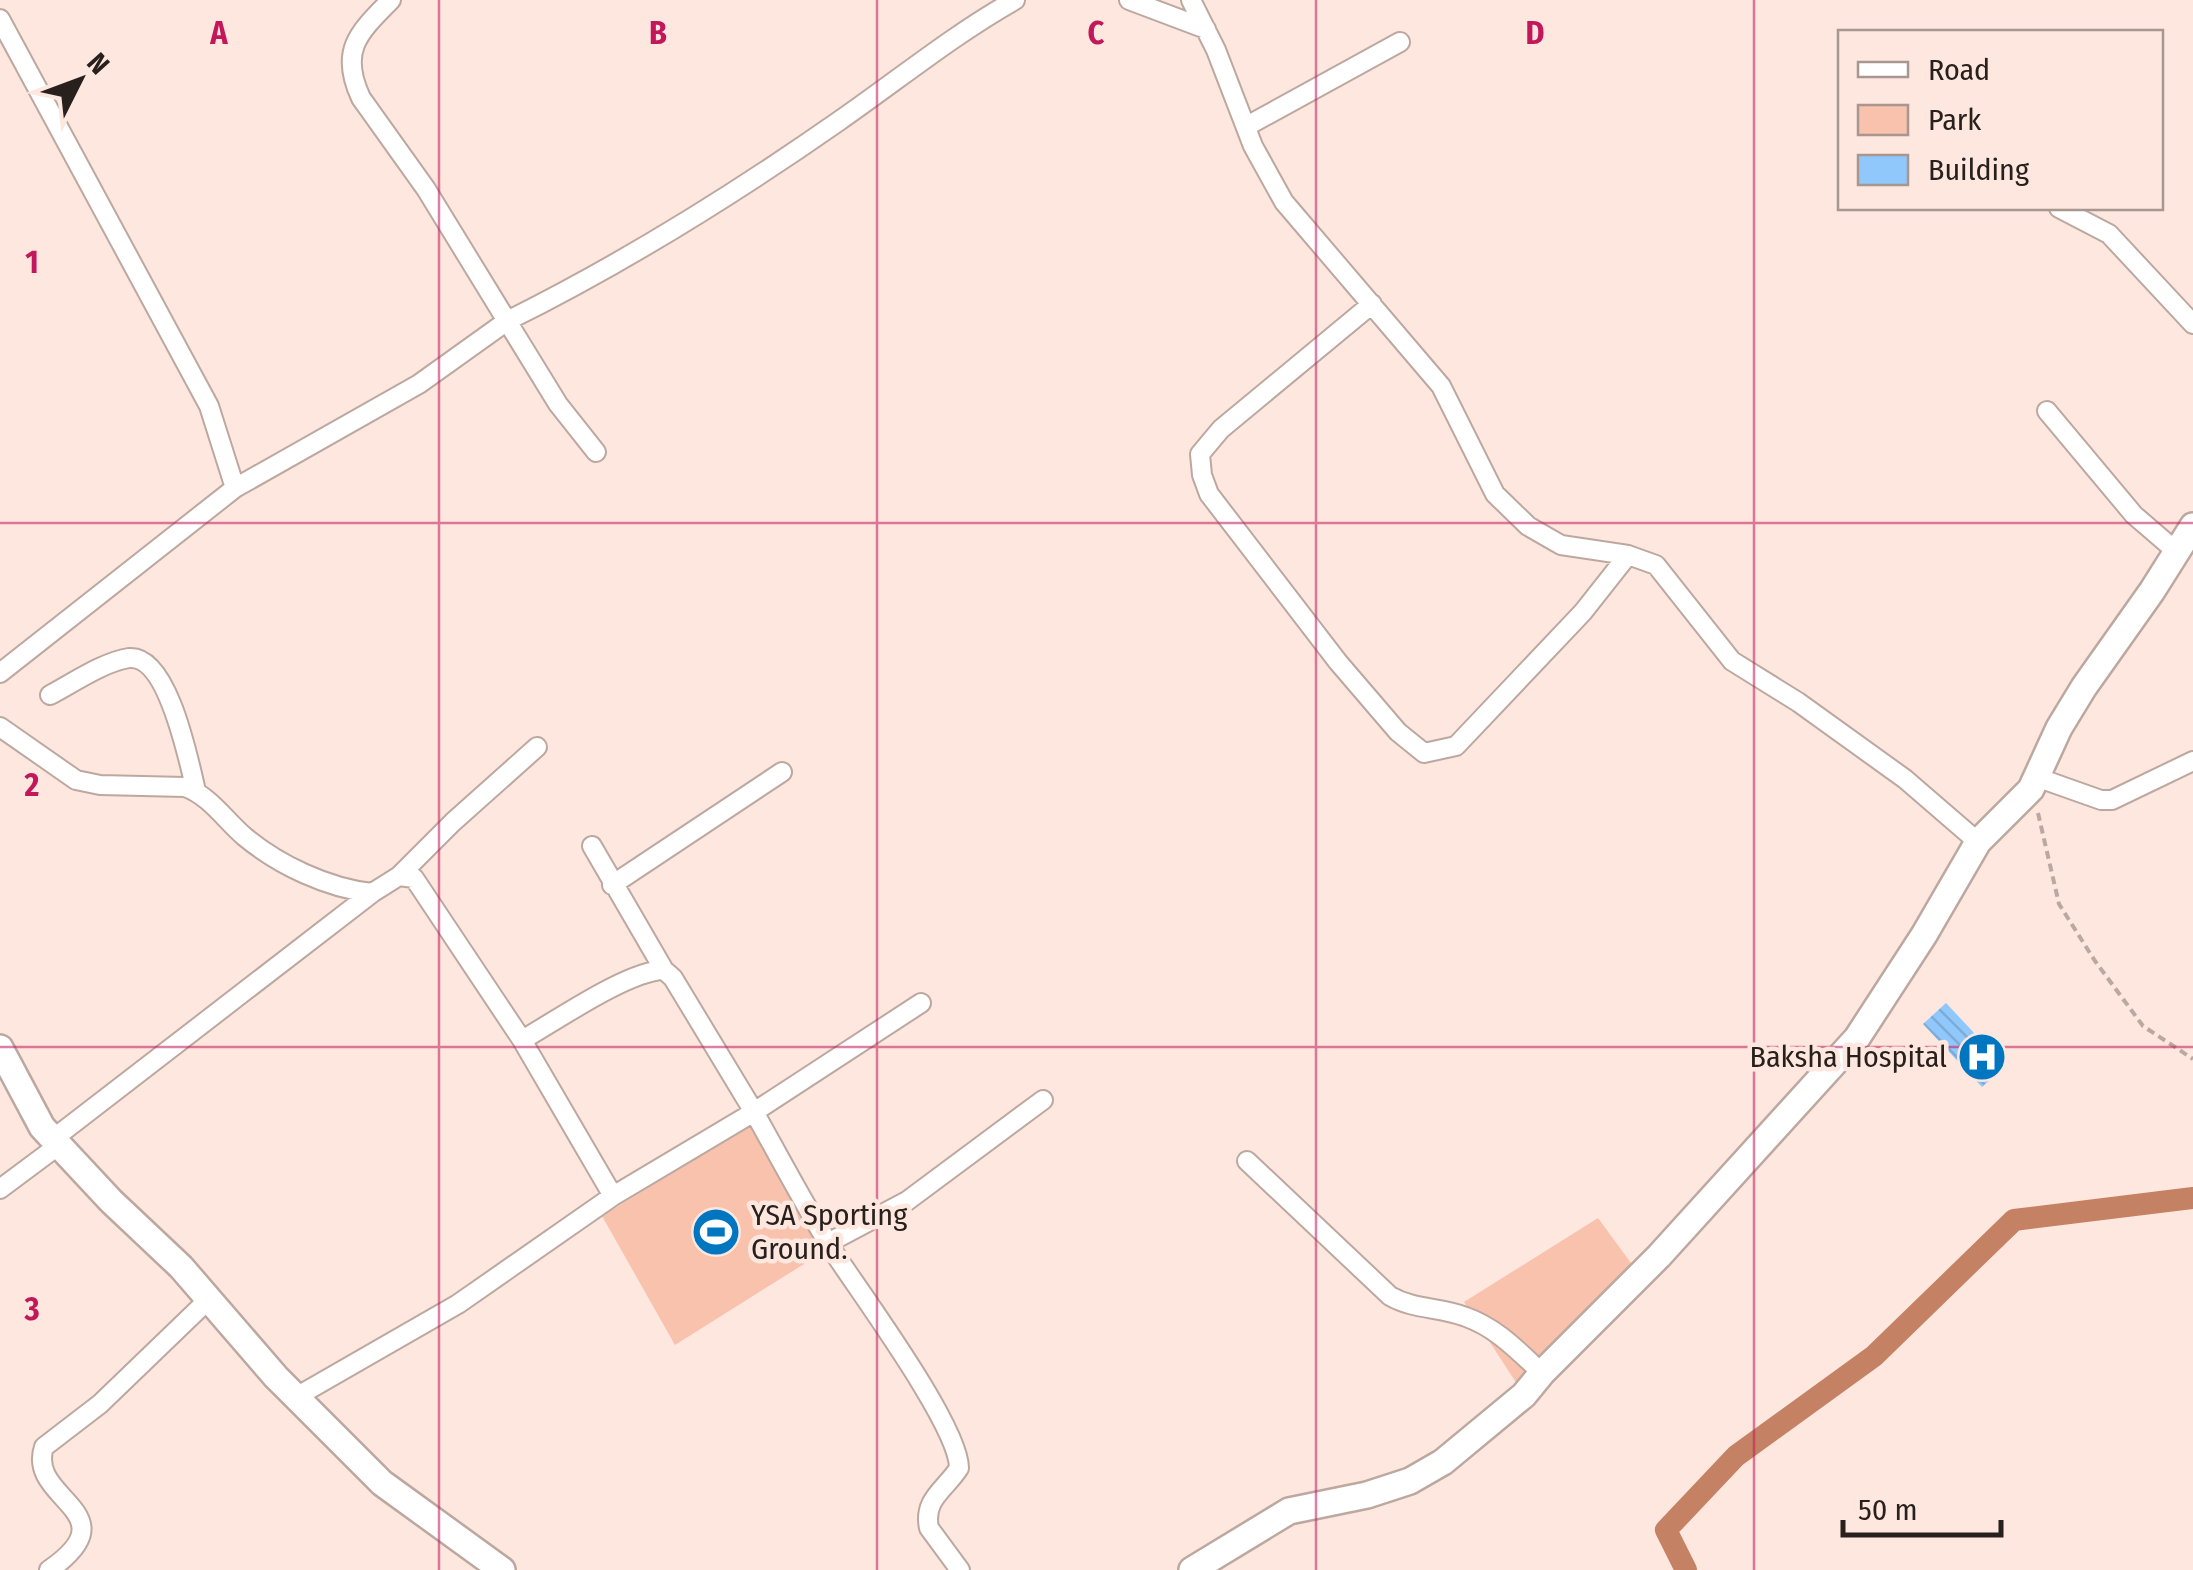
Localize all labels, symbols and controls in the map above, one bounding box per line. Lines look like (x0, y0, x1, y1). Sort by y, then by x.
text: A (209, 14, 228, 52)
text: B (649, 14, 667, 52)
text: C (1088, 14, 1105, 52)
text: D (1525, 14, 1545, 52)
north arrow (30, 30, 130, 130)
legend (1838, 30, 2163, 210)
text: N (80, 46, 116, 81)
text: Road (1928, 52, 1990, 88)
text: Park (1928, 102, 1981, 138)
text: Building (1928, 152, 2030, 188)
text: 1 (25, 243, 39, 281)
text: 2 (24, 766, 40, 804)
hospital icon: Baksha Hospital (1956, 1031, 2008, 1083)
place label: Baksha Hospital (1749, 1039, 1947, 1075)
place label: YSA Sporting Ground. (751, 1197, 908, 1267)
sports icon: YSA Sporting Ground. (690, 1206, 742, 1258)
text: 3 (23, 1290, 40, 1328)
scale bar (1843, 1475, 2000, 1537)
text: 50 m (1858, 1492, 1918, 1528)

